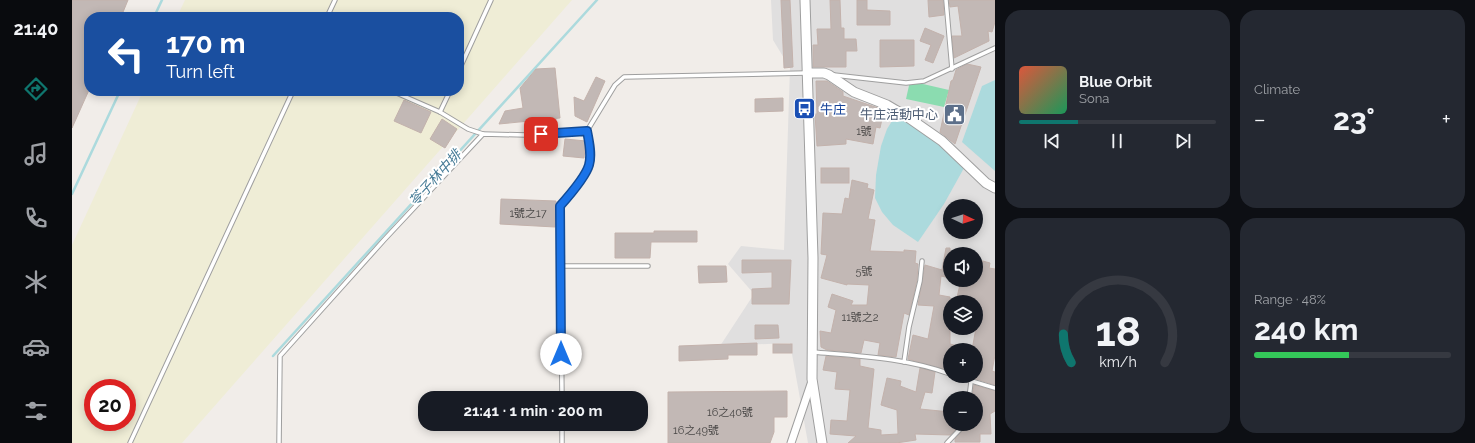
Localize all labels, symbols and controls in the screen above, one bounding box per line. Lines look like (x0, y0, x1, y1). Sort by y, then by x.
text: 21:40 (14, 18, 58, 39)
text: 170 m (166, 27, 246, 60)
icon: left (100, 28, 152, 80)
text: Turn left (166, 61, 235, 82)
text: Blue Orbit (1079, 73, 1152, 91)
icon: directions (22, 75, 50, 103)
text: Climate (1254, 82, 1300, 97)
text: Sona (1079, 91, 1109, 106)
bus stop icon: 牛庄 (792, 96, 818, 122)
public building icon: 牛庄活動中心 (941, 101, 967, 127)
place label: 牛庄 (820, 102, 846, 117)
text: 23° (1333, 102, 1375, 137)
text: − (1254, 106, 1266, 132)
text: + (1442, 106, 1451, 132)
place label: 牛庄活動中心 (860, 107, 938, 122)
pin (524, 117, 558, 151)
icon: arrive (530, 123, 552, 145)
house number: 1號 (856, 125, 872, 138)
icon: previous (1041, 130, 1063, 152)
icon: pause (1106, 130, 1128, 152)
icon: next (1172, 130, 1194, 152)
icon: music (22, 140, 50, 168)
water label: 苓子林中排 (406, 145, 466, 209)
north arrow (943, 199, 983, 239)
map controls (943, 199, 983, 431)
icon: phone (22, 204, 50, 232)
house number: 1號之17 (509, 207, 547, 220)
button: sound (943, 247, 983, 287)
house number: 5號 (856, 265, 873, 278)
icon: climate (22, 268, 50, 296)
text: Range · 48% (1254, 292, 1326, 307)
button: layers (943, 295, 983, 335)
text: 18 (1095, 307, 1140, 356)
house number: 11號之2 (841, 311, 879, 324)
text: 240 km (1254, 312, 1358, 347)
icon: car (22, 333, 50, 361)
position arrow (540, 333, 582, 375)
button: + (943, 343, 983, 383)
text: km/h (1099, 354, 1136, 370)
speed limit sign: 20 (84, 379, 136, 431)
button: − (943, 391, 983, 431)
icon: filters (22, 397, 50, 425)
text: 21:41 · 1 min · 200 m (463, 402, 603, 420)
house number: 16之40號 (707, 406, 753, 419)
house number: 16之49號 (673, 424, 719, 437)

